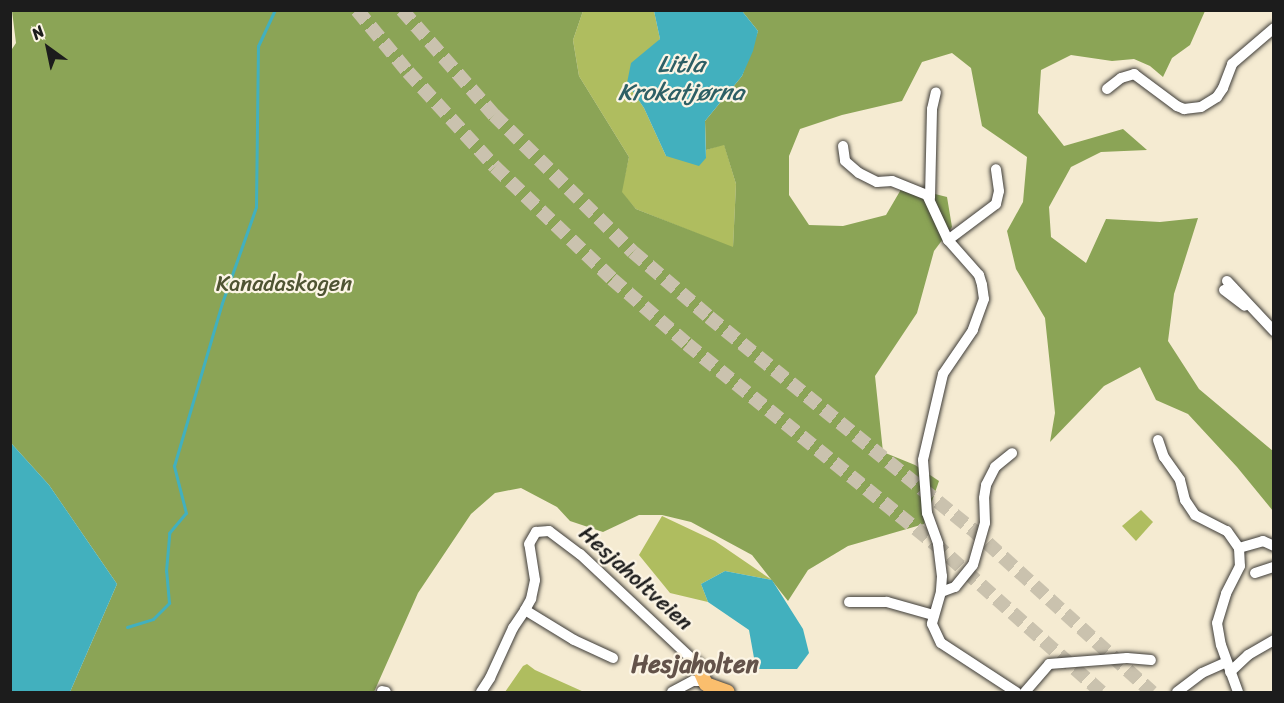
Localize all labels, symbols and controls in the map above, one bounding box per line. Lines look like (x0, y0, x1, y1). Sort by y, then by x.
text: N (25, 17, 50, 48)
north arrow (18, 18, 78, 78)
water label: Litla Krokatjørna (618, 51, 744, 107)
park label: Kanadaskogen (216, 271, 352, 297)
street label: Hesjaholtveien (574, 520, 698, 636)
district label: Hesjaholten (631, 651, 759, 679)

